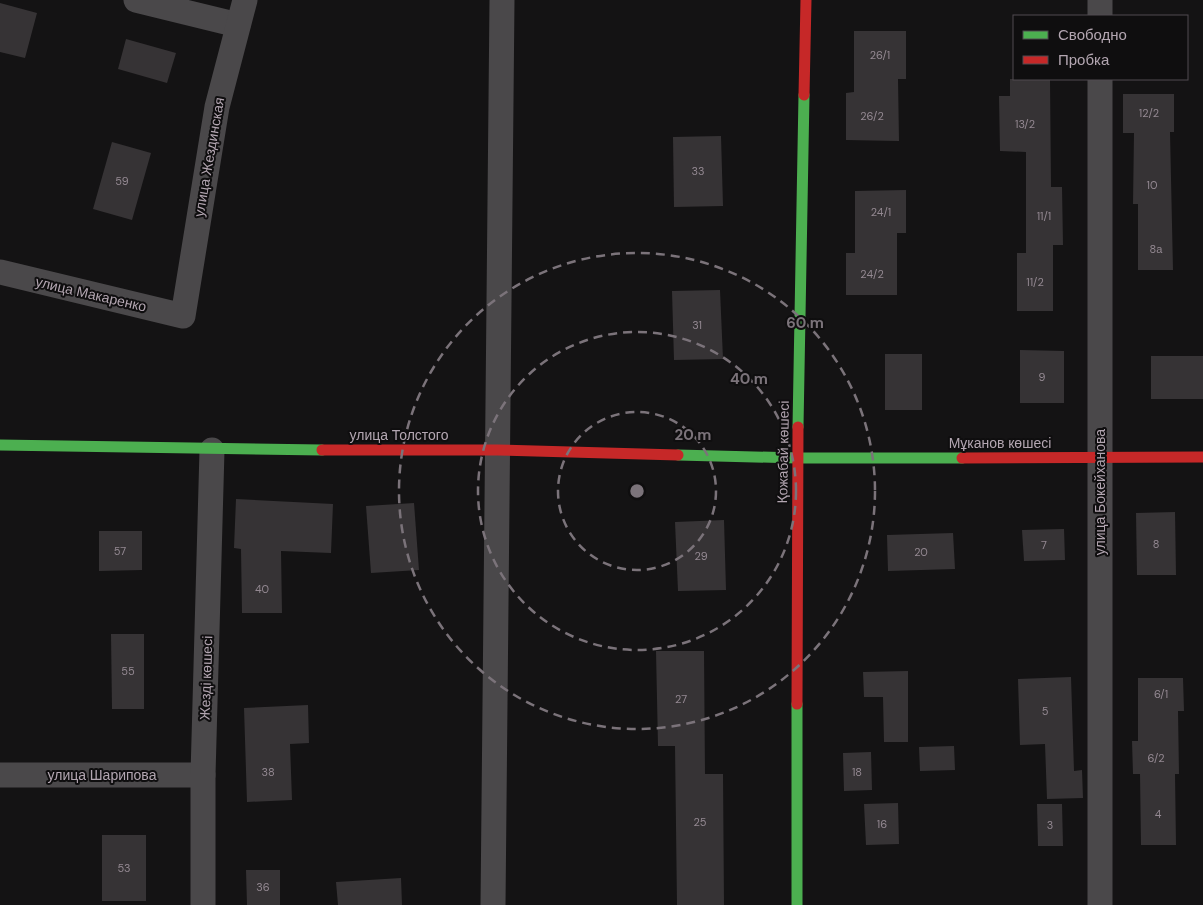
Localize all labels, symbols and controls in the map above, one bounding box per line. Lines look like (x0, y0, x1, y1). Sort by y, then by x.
legend (1013, 15, 1188, 80)
text: Свободно (1058, 25, 1127, 45)
house number: 26/1 (870, 48, 890, 62)
text: Пробка (1058, 50, 1110, 70)
street label: улица Жездинская (190, 96, 228, 218)
house number: 12/2 (1139, 106, 1159, 120)
house number: 26/2 (860, 109, 884, 123)
house number: 13/2 (1015, 117, 1035, 131)
house number: 33 (691, 164, 705, 178)
house number: 59 (115, 174, 129, 188)
house number: 10 (1147, 178, 1157, 192)
house number: 24/1 (871, 205, 891, 219)
house number: 11/1 (1037, 209, 1051, 223)
house number: 8а (1150, 242, 1163, 256)
house number: 24/2 (860, 267, 884, 281)
street label: улица Макаренко (34, 272, 148, 316)
house number: 11/2 (1026, 275, 1044, 289)
text: 60 m (786, 313, 824, 333)
house number: 31 (692, 318, 702, 332)
text: 40 m (730, 369, 768, 389)
house number: 9 (1039, 370, 1046, 384)
street label: Қожабай көшесі (773, 400, 793, 504)
text: 20 m (675, 425, 711, 445)
street label: улица Толстого (350, 426, 449, 444)
street label: улица Бокейханова (1091, 429, 1109, 555)
street label: Мұканов көшесі (949, 434, 1051, 452)
centre of rings (628, 482, 646, 500)
house number: 8 (1153, 537, 1159, 551)
house number: 7 (1041, 538, 1047, 552)
house number: 57 (114, 544, 126, 558)
house number: 20 (914, 545, 928, 559)
house number: 29 (694, 549, 708, 563)
house number: 40 (255, 582, 269, 596)
street label: Жезді көшесі (196, 636, 216, 720)
house number: 55 (121, 664, 135, 678)
house number: 6/1 (1154, 687, 1168, 701)
house number: 27 (675, 692, 687, 706)
house number: 5 (1042, 704, 1049, 718)
house number: 6/2 (1147, 751, 1165, 765)
house number: 38 (261, 765, 275, 779)
house number: 18 (852, 765, 862, 779)
street label: улица Шарипова (48, 766, 157, 784)
house number: 4 (1155, 807, 1162, 821)
house number: 25 (693, 815, 707, 829)
house number: 16 (877, 817, 887, 831)
house number: 3 (1047, 818, 1053, 832)
house number: 53 (117, 861, 131, 875)
house number: 36 (256, 880, 270, 894)

